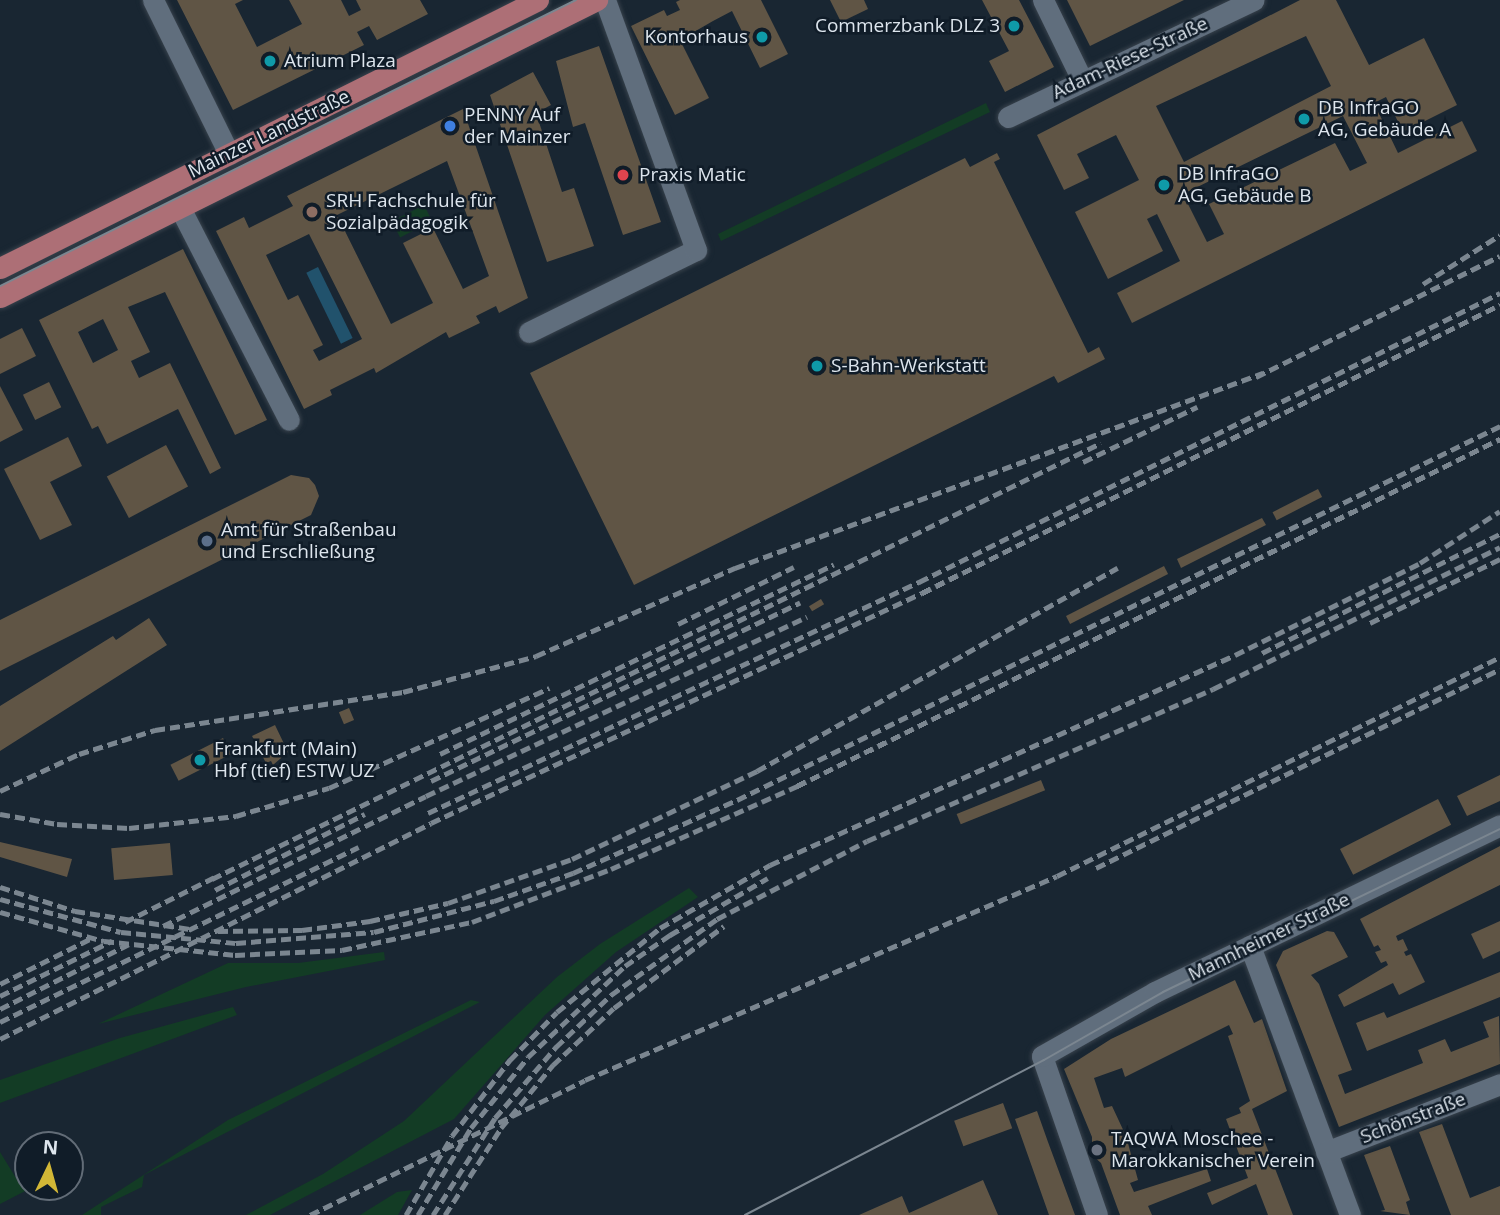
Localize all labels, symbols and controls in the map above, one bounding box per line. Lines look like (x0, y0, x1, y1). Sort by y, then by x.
street label: Adam-Riese-Straße (1049, 12, 1211, 104)
place label: Commerzbank DLZ 3 (815, 15, 1000, 37)
marker: Commerzbank DLZ 3 (1006, 18, 1022, 34)
place label: Kontorhaus (644, 26, 748, 48)
marker: Kontorhaus (754, 29, 770, 45)
place label: Atrium Plaza (284, 50, 396, 72)
marker: Atrium Plaza (262, 53, 278, 69)
street label: Mainzer Landstraße (185, 85, 353, 183)
place label: DB InfraGO AG, Gebäude A (1318, 97, 1451, 141)
place label: PENNY Auf der Mainzer (464, 104, 570, 148)
marker: DB InfraGO AG, Gebäude A (1296, 111, 1312, 127)
marker: PENNY Auf der Mainzer (442, 118, 458, 134)
place label: DB InfraGO AG, Gebäude B (1178, 163, 1312, 207)
place label: Praxis Matic (639, 164, 746, 186)
marker: Praxis Matic (613, 165, 633, 185)
marker: DB InfraGO AG, Gebäude B (1156, 177, 1172, 193)
place label: SRH Fachschule für Sozialpädagogik (326, 190, 496, 234)
marker: SRH Fachschule für Sozialpädagogik (304, 204, 320, 220)
place label: S-Bahn-Werkstatt (831, 355, 986, 377)
marker: S-Bahn-Werkstatt (809, 358, 825, 374)
place label: Amt für Straßenbau und Erschließung (221, 519, 397, 563)
marker: Amt für Straßenbau und Erschließung (199, 533, 215, 549)
place label: Frankfurt (Main) Hbf (tief) ESTW UZ (214, 738, 374, 782)
marker: Frankfurt (Main) Hbf (tief) ESTW UZ (192, 752, 208, 768)
street label: Mannheimer Straße (1184, 888, 1354, 986)
street label: Schönstraße (1357, 1087, 1469, 1149)
place label: TAQWA Moschee - Marokkanischer Verein (1111, 1128, 1315, 1172)
north arrow (14, 1131, 84, 1201)
text: N (42, 1133, 59, 1161)
marker: TAQWA Moschee - Marokkanischer Verein (1089, 1142, 1105, 1158)

